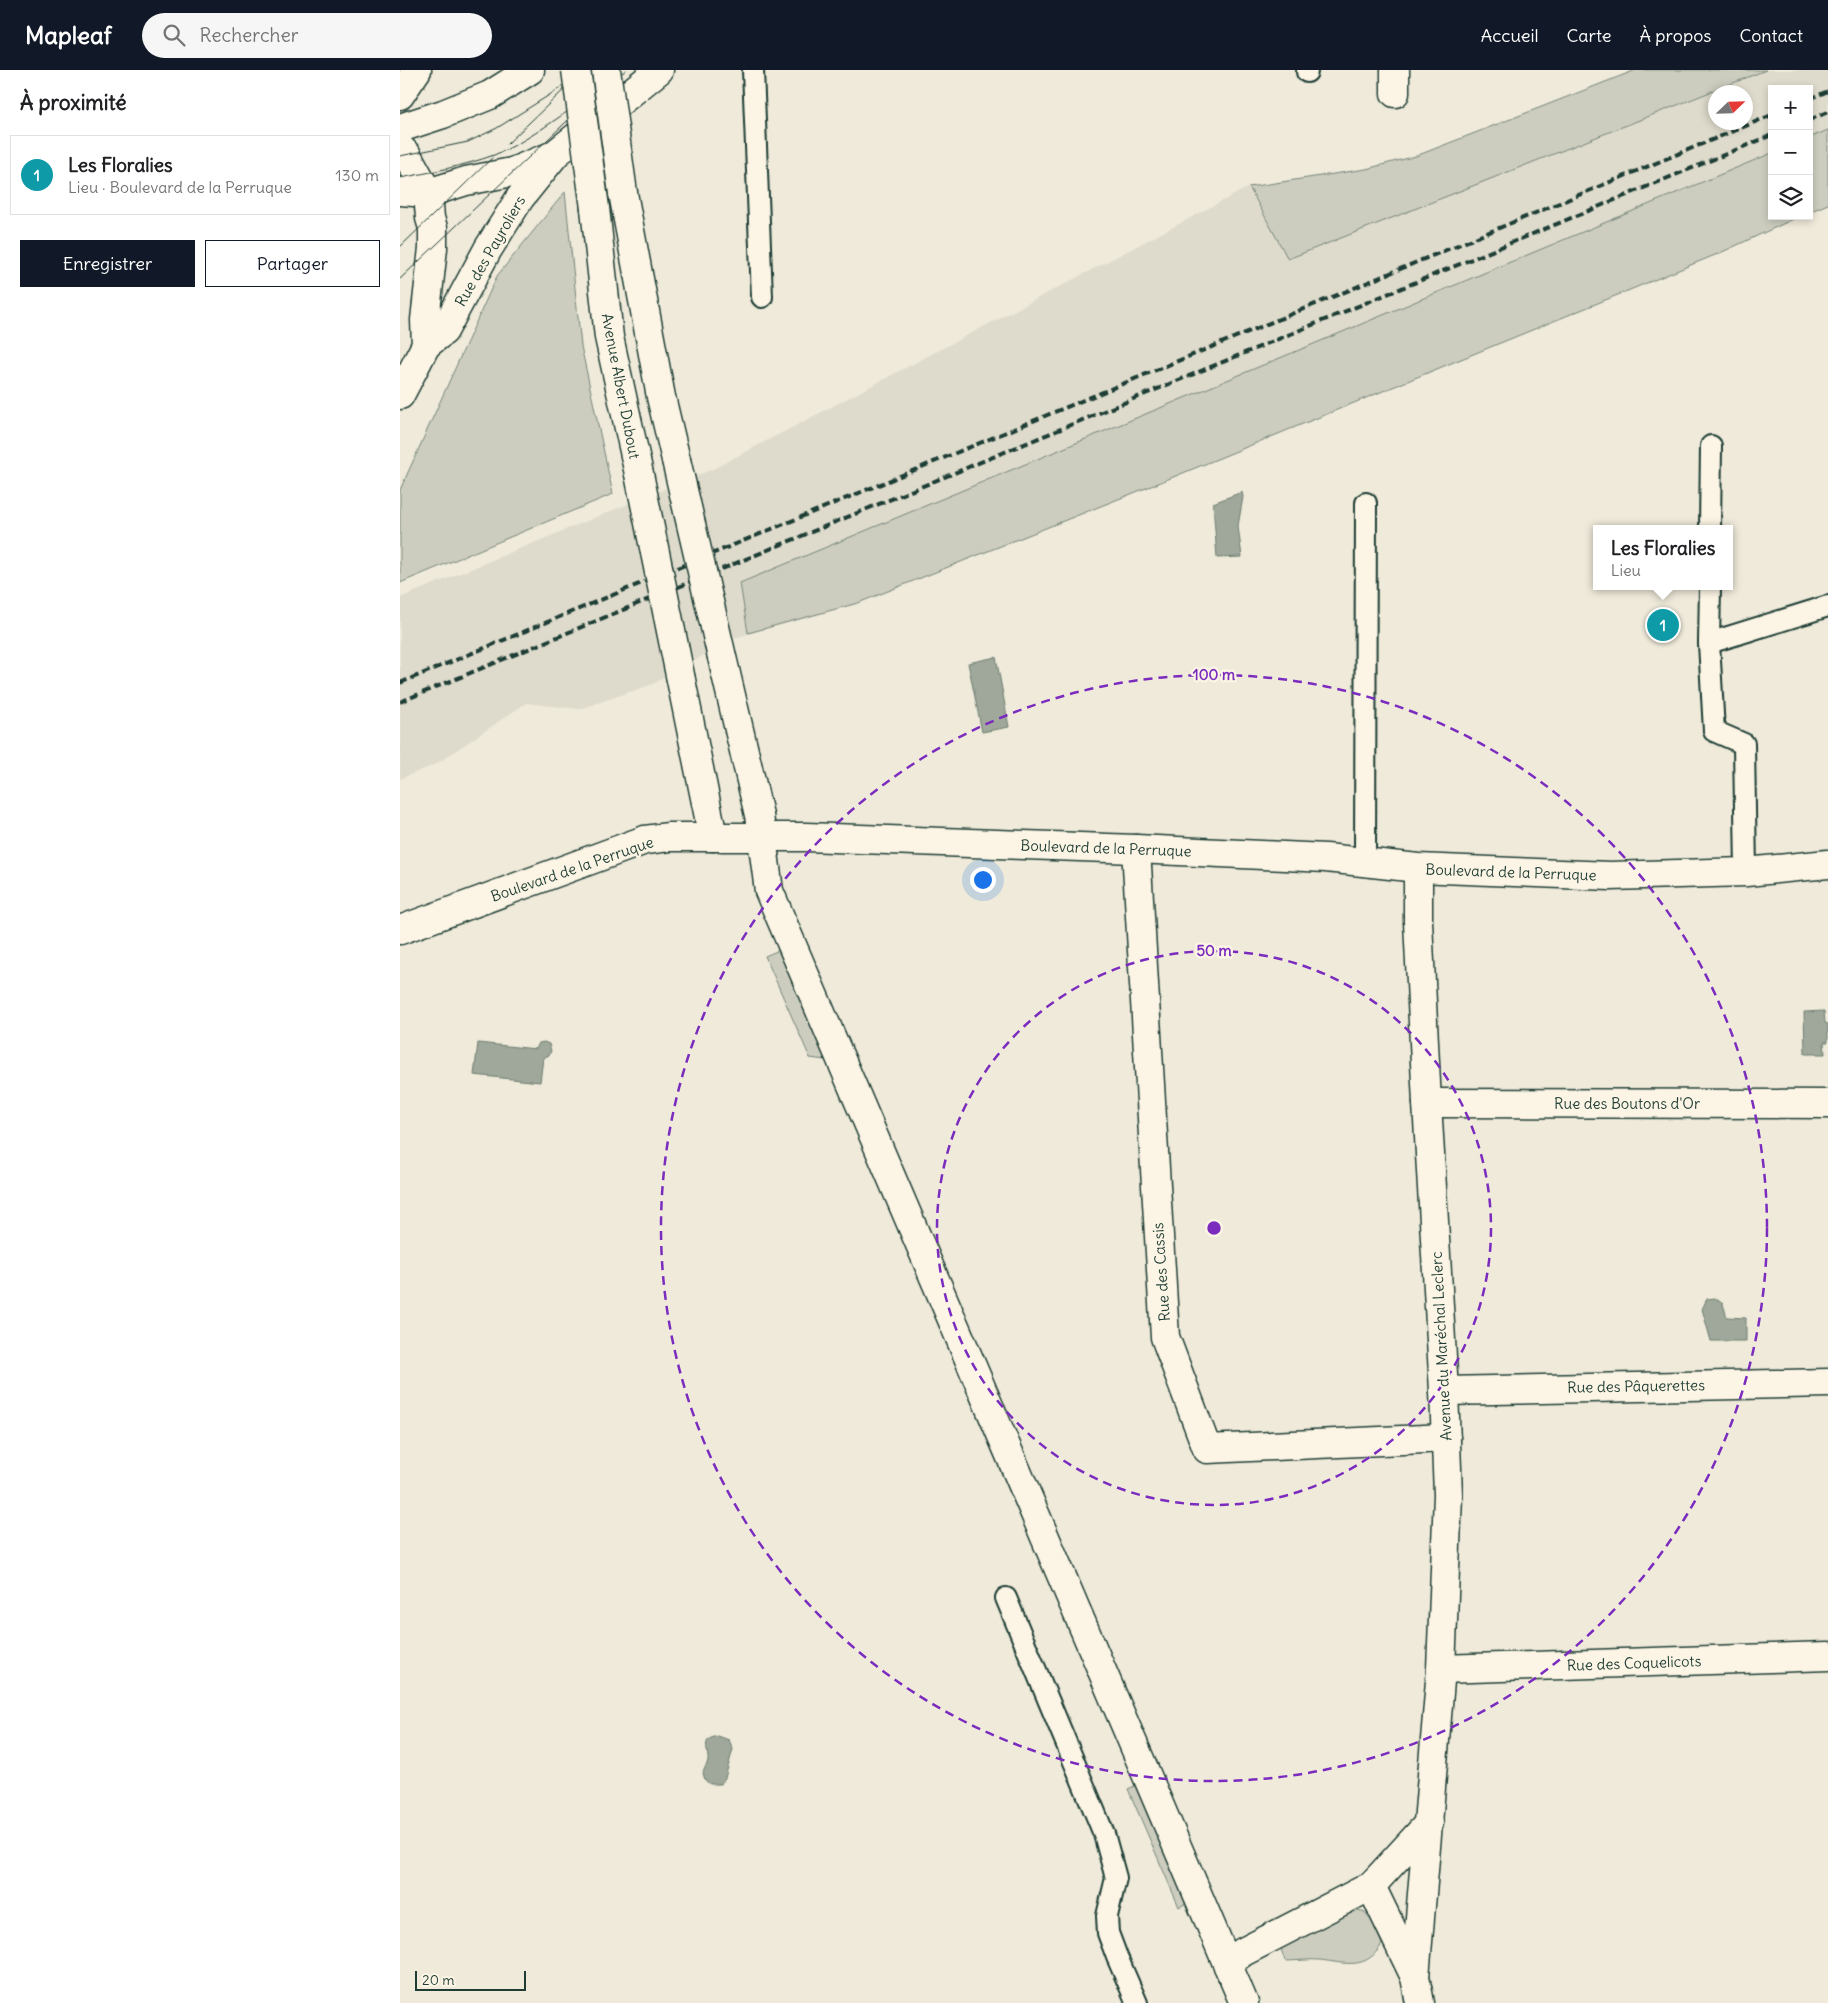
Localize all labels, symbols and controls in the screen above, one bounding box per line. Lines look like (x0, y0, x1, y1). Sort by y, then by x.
search box (142, 13, 492, 58)
text: Mapleaf (25, 20, 112, 50)
icon: search (160, 21, 188, 49)
text: Rechercher (200, 23, 299, 47)
text: Accueil (1481, 24, 1539, 47)
text: Carte (1567, 24, 1612, 47)
text: À propos (1640, 24, 1711, 47)
text: Contact (1739, 24, 1803, 47)
north arrow (1708, 85, 1753, 130)
map controls (1768, 85, 1813, 220)
button: + (1768, 85, 1813, 130)
text: À proximité (20, 89, 127, 116)
button: − (1768, 130, 1813, 175)
text: Les Floralies (68, 153, 173, 177)
text: 1 (34, 165, 40, 185)
text: 130 m (335, 165, 379, 185)
button: layers (1768, 175, 1813, 220)
text: Lieu · Boulevard de la Perruque (68, 177, 292, 197)
street label: Rue des Payroliers (451, 192, 530, 310)
button: Enregistrer (20, 240, 195, 287)
button: Partager (205, 240, 380, 287)
street label: Avenue Albert Dubout (598, 312, 644, 460)
popup (1593, 525, 1733, 590)
text: Les Floralies (1611, 536, 1715, 560)
text: Lieu (1611, 560, 1641, 580)
pin: 1 (1647, 606, 1679, 644)
text: 100 m (1193, 665, 1235, 684)
street label: Boulevard de la Perruque (488, 832, 656, 906)
street label: Boulevard de la Perruque (1020, 836, 1192, 860)
street label: Boulevard de la Perruque (1425, 860, 1597, 884)
your location (970, 867, 996, 893)
text: 50 m (1196, 941, 1232, 960)
street label: Rue des Boutons d'Or (1554, 1094, 1700, 1113)
centre of rings (1205, 1219, 1223, 1237)
street label: Rue des Cassis (1148, 1222, 1174, 1322)
street label: Avenue du Maréchal Leclerc (1427, 1250, 1455, 1441)
street label: Rue des Pâquerettes (1567, 1375, 1705, 1397)
street label: Rue des Coquelicots (1566, 1651, 1702, 1675)
scale bar (415, 1968, 526, 1991)
text: 20 m (422, 1971, 455, 1989)

